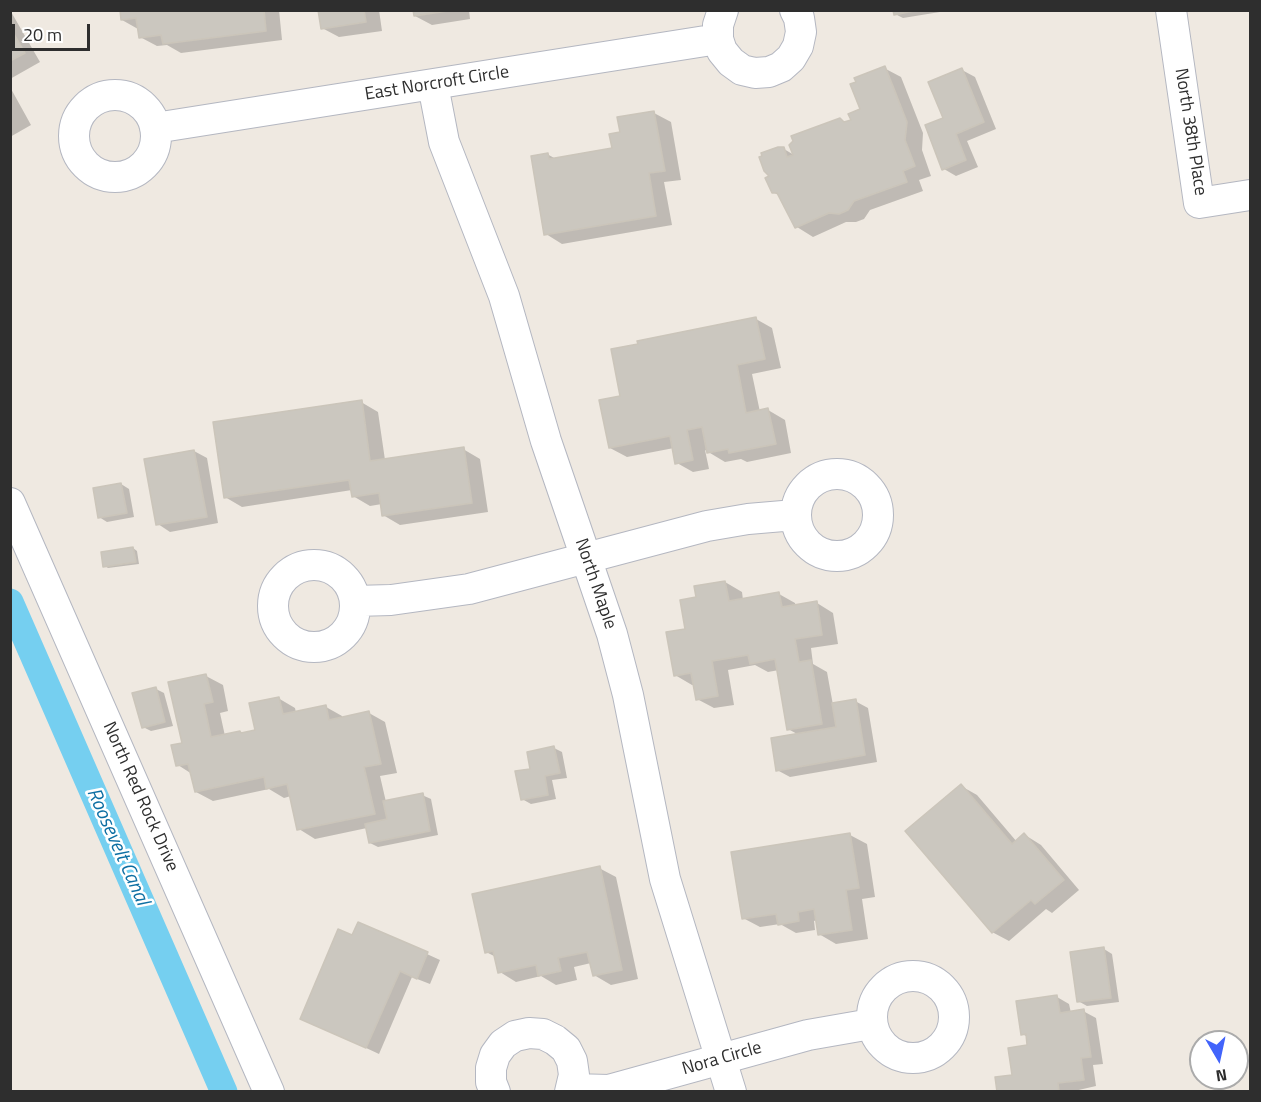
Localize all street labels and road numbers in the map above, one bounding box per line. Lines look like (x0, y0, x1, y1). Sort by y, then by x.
street label: East Norcroft Circle (363, 62, 511, 106)
street label: North 38th Place (1169, 67, 1211, 197)
street label: North Maple (569, 536, 621, 632)
street label: North Red Rock Drive (97, 719, 183, 875)
street label: Nora Circle (680, 1037, 764, 1081)

